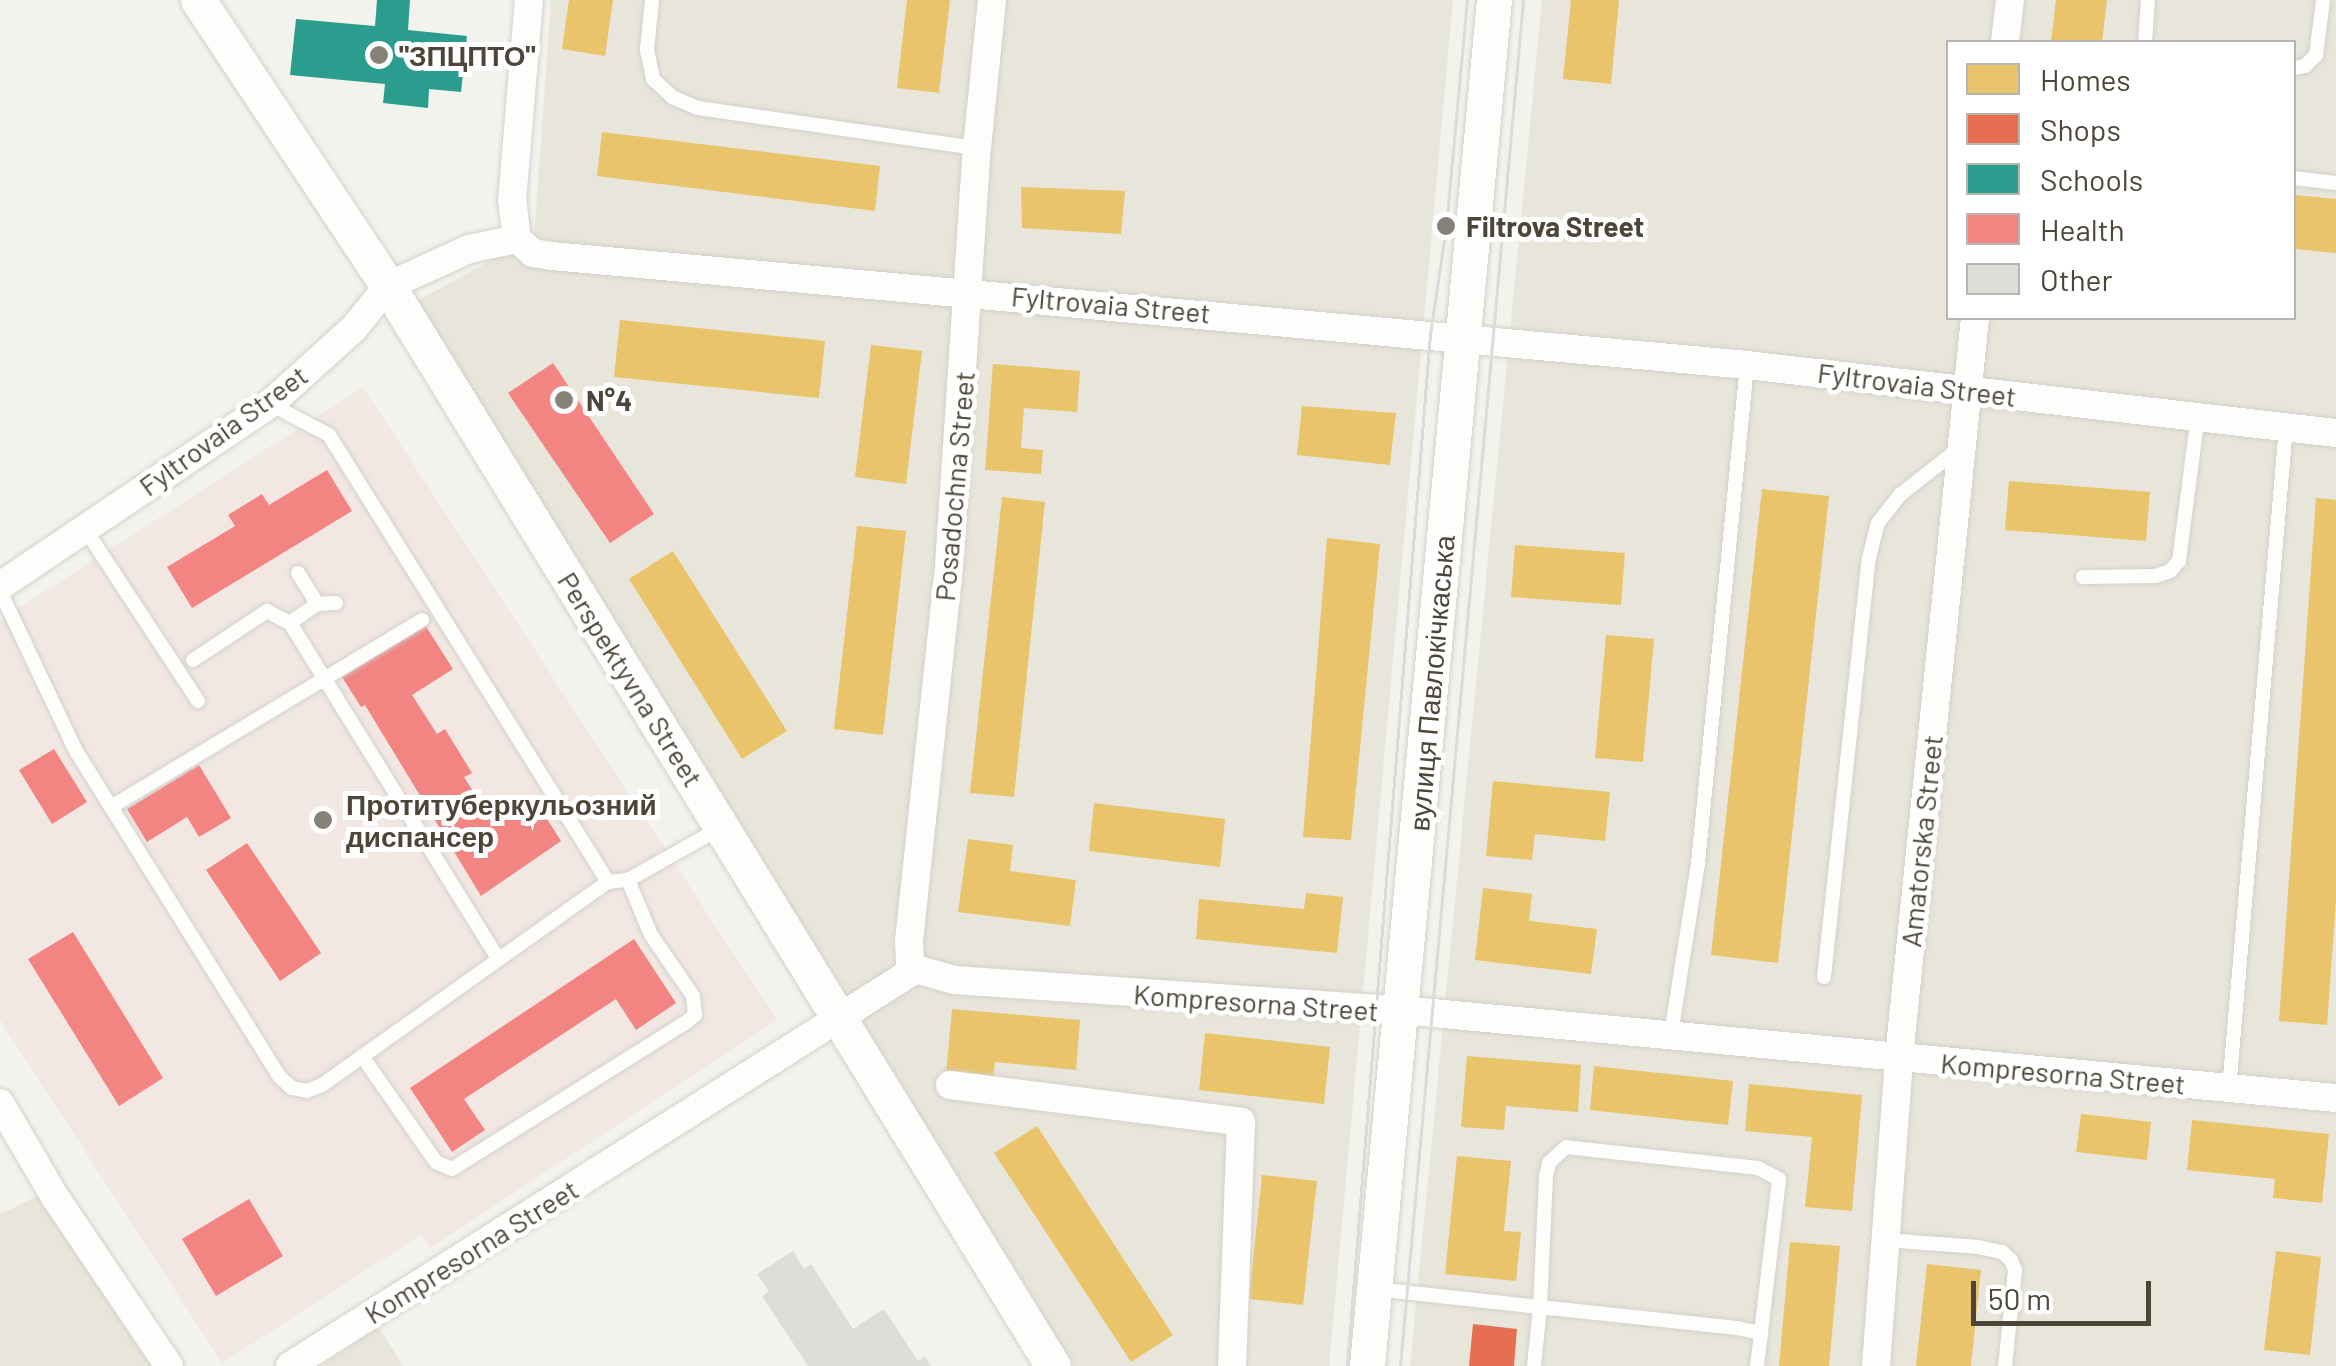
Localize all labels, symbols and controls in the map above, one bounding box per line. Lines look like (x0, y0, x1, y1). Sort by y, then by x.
place label: "ЗПЦПТО" (399, 38, 536, 72)
legend (1946, 40, 2296, 320)
marker: "ЗПЦПТО" (368, 44, 390, 66)
text: Homes (2040, 61, 2131, 97)
text: Shops (2040, 111, 2121, 147)
text: Schools (2040, 161, 2143, 197)
place label: Filtrova Street (1466, 209, 1644, 243)
text: Health (2040, 211, 2125, 247)
marker: Filtrova Street (1435, 215, 1457, 237)
text: Other (2040, 261, 2112, 297)
street label: Fyltrovaia Street (1010, 279, 1212, 329)
street label: Fyltrovaia Street (1816, 355, 2018, 413)
street label: Fyltrovaia Street (132, 358, 314, 502)
street label: Posadochna Street (927, 370, 981, 602)
place label: N°4 (586, 383, 632, 417)
marker: N°4 (551, 387, 577, 413)
street label: вулиця Павлокічкаська (1401, 534, 1461, 832)
street label: Perspektyvna Street (551, 566, 711, 792)
street label: Amatorska Street (1893, 733, 1949, 949)
place label: Протитуберкульозний диспансер (346, 787, 657, 853)
marker: Протитуберкульозний диспансер (310, 807, 336, 833)
street label: Kompresorna Street (1132, 977, 1380, 1027)
street label: Kompresorna Street (1939, 1046, 2187, 1100)
street label: Kompresorna Street (358, 1172, 584, 1330)
scale bar (1976, 1261, 2156, 1323)
text: 50 m (1988, 1280, 2051, 1316)

